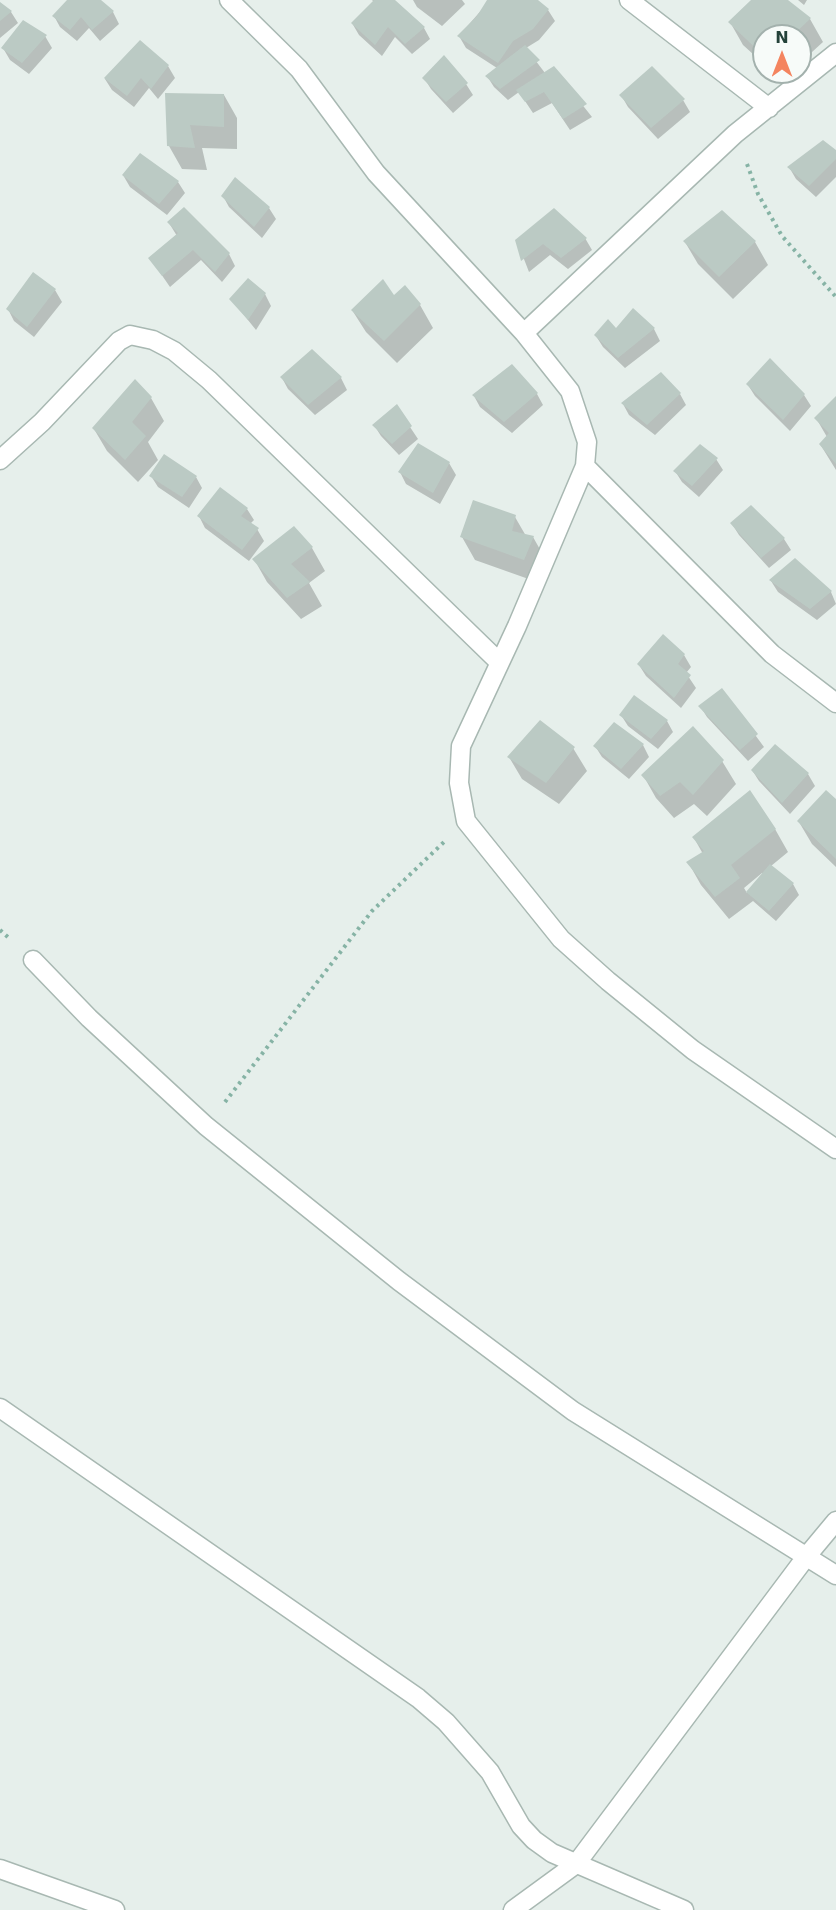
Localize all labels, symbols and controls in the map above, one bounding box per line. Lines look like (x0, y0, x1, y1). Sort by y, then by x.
north arrow (752, 24, 812, 84)
text: N (775, 28, 789, 47)

